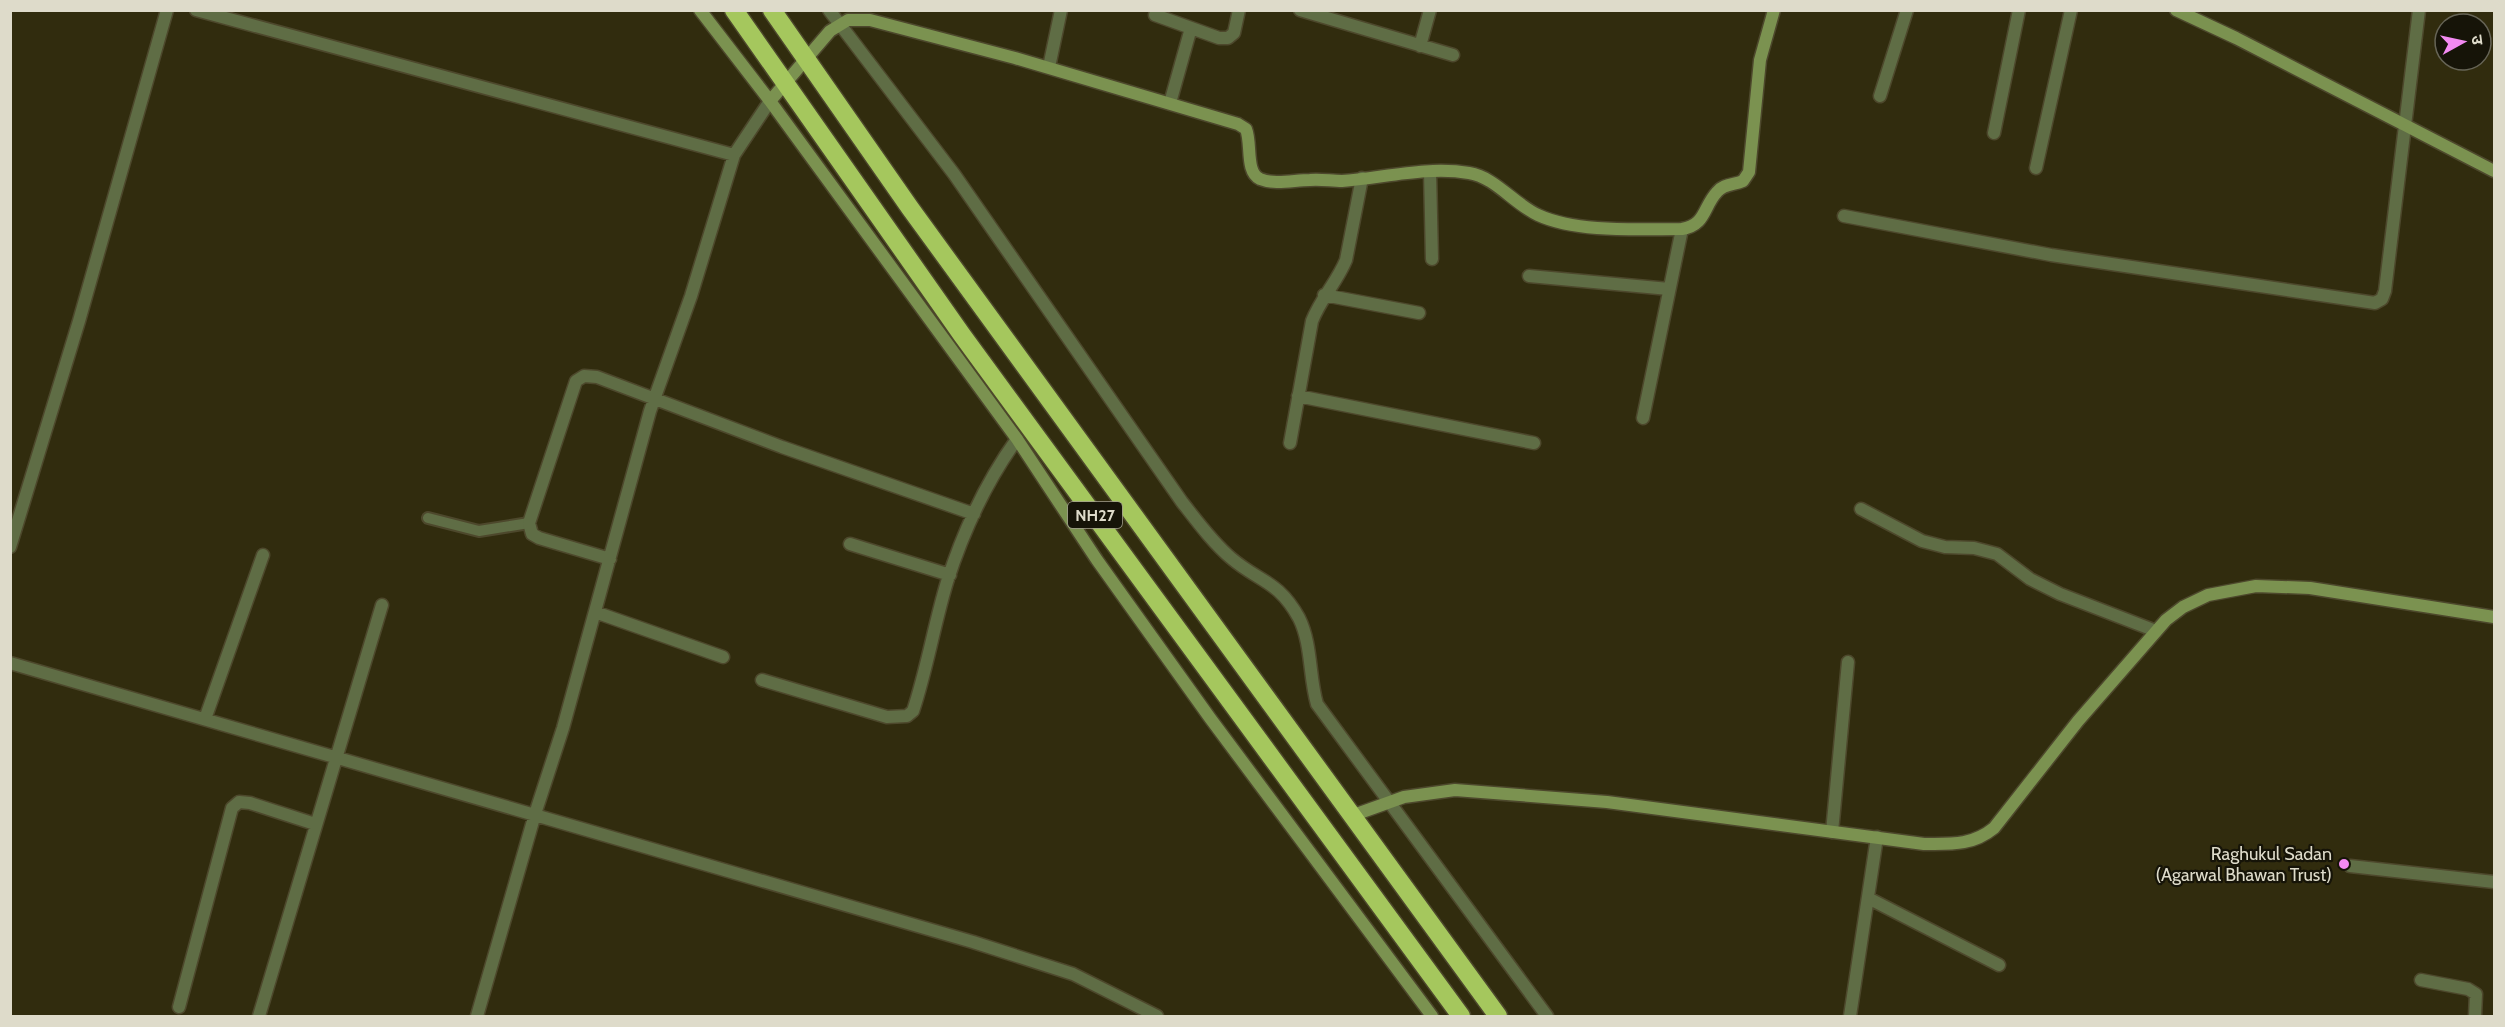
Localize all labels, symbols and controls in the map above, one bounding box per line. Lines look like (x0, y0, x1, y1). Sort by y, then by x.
north arrow (2433, 12, 2493, 72)
text: उ (2467, 34, 2488, 47)
road number: NH27 (1068, 502, 1122, 528)
place label: Raghukul Sadan (Agarwal Bhawan Trust) (2155, 843, 2332, 886)
marker: Raghukul Sadan (Agarwal Bhawan Trust) (2337, 857, 2351, 871)

